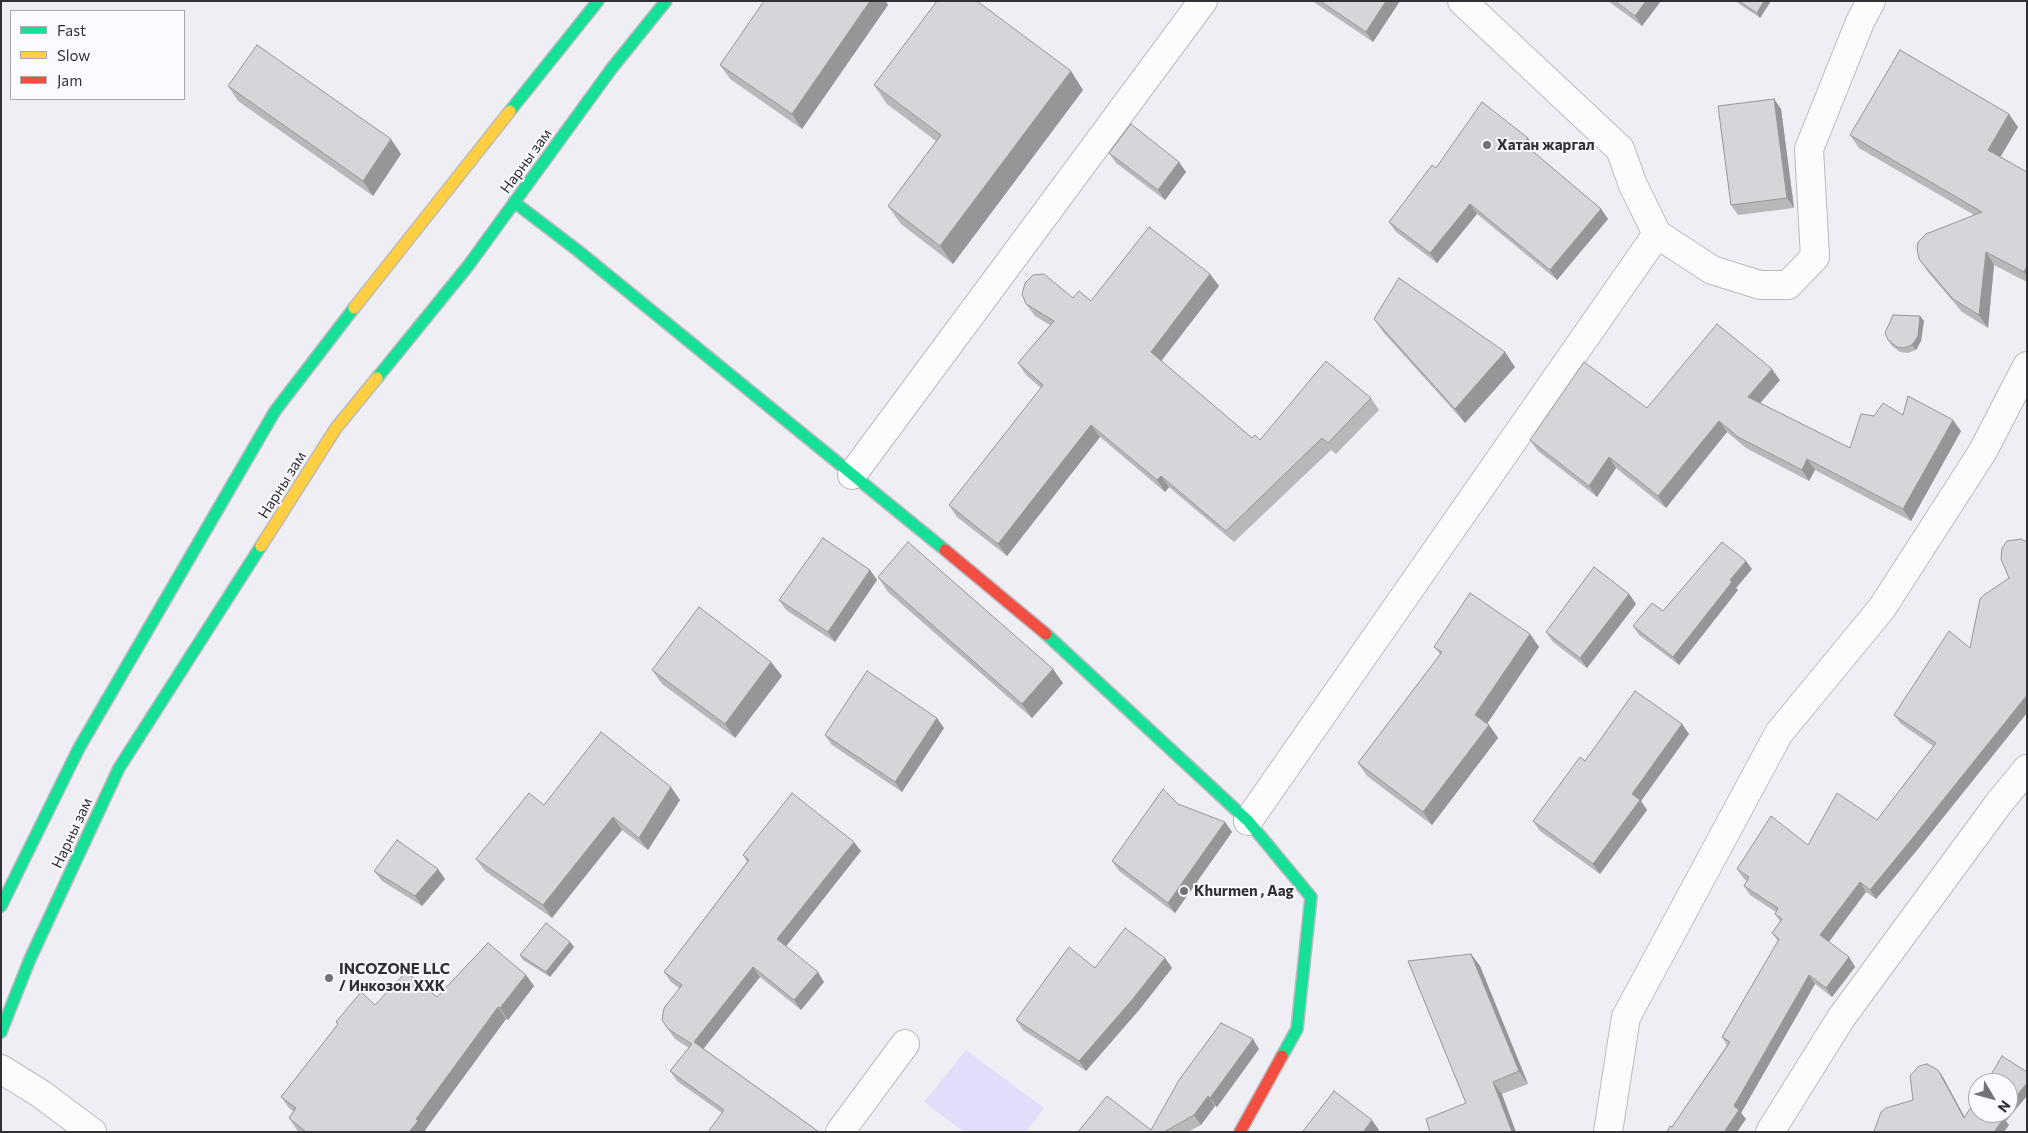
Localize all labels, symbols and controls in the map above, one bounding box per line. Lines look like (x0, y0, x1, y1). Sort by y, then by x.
legend (10, 10, 185, 100)
text: Fast (57, 21, 86, 39)
text: Slow (57, 46, 90, 64)
text: Jam (57, 71, 82, 89)
street label: Нарны зам (496, 125, 556, 197)
place label: Хатан жаргал (1497, 136, 1595, 154)
marker: Хатан жаргал (1481, 139, 1493, 151)
street label: Нарны зам (254, 448, 310, 522)
street label: Нарны зам (48, 795, 96, 871)
place label: Khurmen , Aag (1194, 882, 1294, 900)
marker: Khurmen , Aag (1178, 885, 1190, 897)
place label: INCOZONE LLC / Инкозон ХХК (339, 960, 450, 995)
marker: INCOZONE LLC / Инкозон ХХК (323, 972, 335, 984)
north arrow (1968, 1073, 2018, 1123)
text: N (1995, 1097, 2015, 1116)

